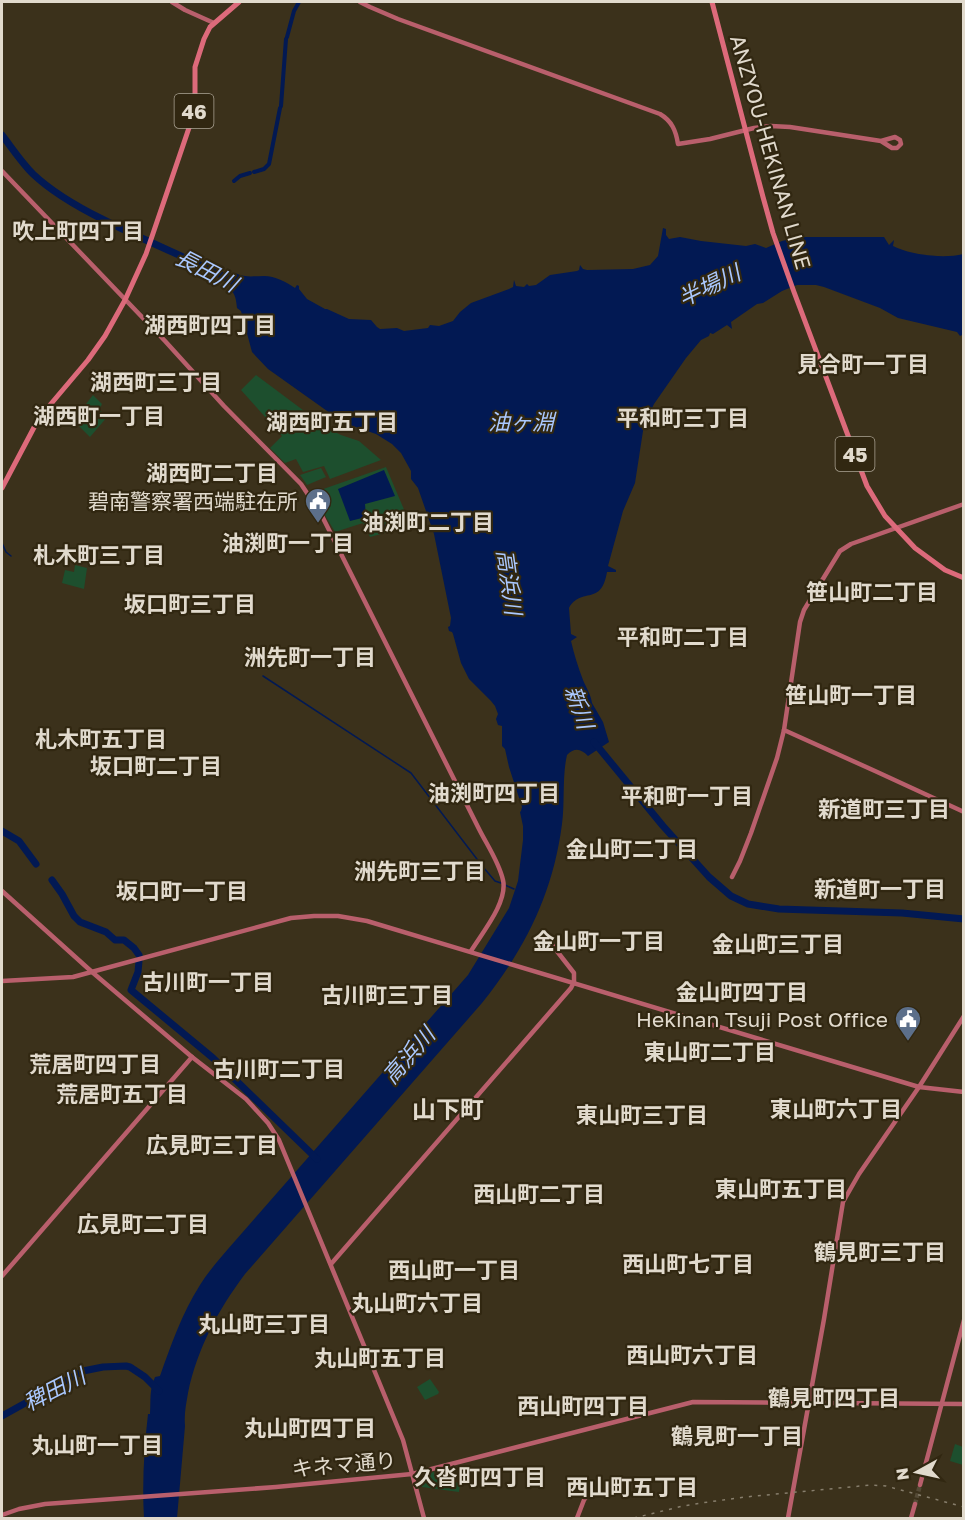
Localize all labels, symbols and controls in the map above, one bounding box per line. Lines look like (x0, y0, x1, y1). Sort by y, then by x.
street label: ANZYOU-HEKINAN LINE (725, 32, 817, 272)
road number: 46 (174, 94, 214, 128)
district label: 吹上町四丁目 (12, 217, 144, 244)
water label: 長田川 (171, 243, 244, 298)
water label: 半場川 (673, 258, 746, 312)
district label: 湖西町四丁目 (144, 311, 276, 338)
district label: 見合町一丁目 (797, 350, 929, 377)
district label: 湖西町三丁目 (90, 368, 222, 395)
district label: 湖西町一丁目 (33, 402, 165, 429)
district label: 平和町三丁目 (617, 404, 749, 431)
district label: 湖西町五丁目 (266, 408, 398, 435)
water label: 油ヶ淵 (488, 408, 557, 435)
road number: 45 (836, 437, 874, 471)
district label: 湖西町二丁目 (146, 459, 278, 486)
public building icon: 碧南警察署西端駐在所 (303, 486, 333, 524)
place label: 碧南警察署西端駐在所 (88, 488, 298, 514)
district label: 油渕町二丁目 (362, 508, 494, 535)
district label: 油渕町一丁目 (222, 529, 354, 556)
district label: 札木町三丁目 (33, 541, 165, 568)
water label: 高浜川 (492, 547, 528, 619)
district label: 笹山町二丁目 (806, 578, 938, 605)
district label: 坂口町三丁目 (124, 590, 256, 617)
district label: 平和町二丁目 (617, 623, 749, 650)
district label: 洲先町一丁目 (244, 643, 376, 670)
district label: 笹山町一丁目 (785, 681, 917, 708)
water label: 新川 (560, 682, 601, 734)
district label: 札木町五丁目 (35, 725, 167, 752)
district label: 坂口町二丁目 (90, 752, 222, 779)
district label: 油渕町四丁目 (428, 779, 560, 806)
district label: 平和町一丁目 (621, 782, 753, 809)
district label: 新道町三丁目 (818, 795, 950, 822)
district label: 金山町二丁目 (566, 835, 698, 862)
district label: 洲先町三丁目 (354, 857, 486, 884)
district label: 新道町一丁目 (814, 875, 946, 902)
district label: 坂口町一丁目 (116, 877, 248, 904)
district label: 金山町一丁目 (533, 927, 665, 954)
district label: 金山町三丁目 (712, 930, 844, 957)
district label: 古川町一丁目 (142, 968, 274, 995)
district label: 金山町四丁目 (676, 978, 808, 1005)
district label: 古川町三丁目 (321, 981, 453, 1008)
public building icon: Hekinan Tsuji Post Office (893, 1004, 923, 1042)
place label: Hekinan Tsuji Post Office (636, 1006, 888, 1032)
water label: 高浜川 (376, 1020, 441, 1089)
district label: 東山町二丁目 (644, 1038, 776, 1065)
district label: 荒居町四丁目 (29, 1050, 161, 1077)
district label: 古川町二丁目 (213, 1055, 345, 1082)
district label: 荒居町五丁目 (56, 1080, 188, 1107)
district label: 山下町 (412, 1094, 484, 1123)
district label: 東山町六丁目 (770, 1095, 902, 1122)
district label: 東山町三丁目 (576, 1101, 708, 1128)
district label: 広見町三丁目 (146, 1131, 278, 1158)
district label: 東山町五丁目 (715, 1175, 847, 1202)
district label: 西山町二丁目 (473, 1180, 605, 1207)
district label: 広見町二丁目 (77, 1210, 209, 1237)
district label: 鶴見町三丁目 (814, 1238, 946, 1265)
district label: 西山町七丁目 (622, 1250, 754, 1277)
district label: 西山町一丁目 (388, 1256, 520, 1283)
district label: 丸山町六丁目 (351, 1289, 483, 1316)
district label: 丸山町三丁目 (198, 1310, 330, 1337)
district label: 西山町六丁目 (626, 1341, 758, 1368)
district label: 丸山町五丁目 (314, 1344, 446, 1371)
water label: 稗田川 (18, 1361, 91, 1416)
district label: 鶴見町四丁目 (768, 1384, 900, 1411)
district label: 西山町四丁目 (517, 1392, 649, 1419)
district label: 丸山町四丁目 (244, 1414, 376, 1441)
district label: 鶴見町一丁目 (671, 1422, 803, 1449)
district label: 丸山町一丁目 (31, 1431, 163, 1458)
north arrow (887, 1442, 947, 1502)
street label: キネマ通り (291, 1446, 397, 1482)
district label: 久沓町四丁目 (414, 1463, 546, 1490)
text: N (891, 1467, 913, 1482)
district label: 西山町五丁目 (566, 1473, 698, 1500)

